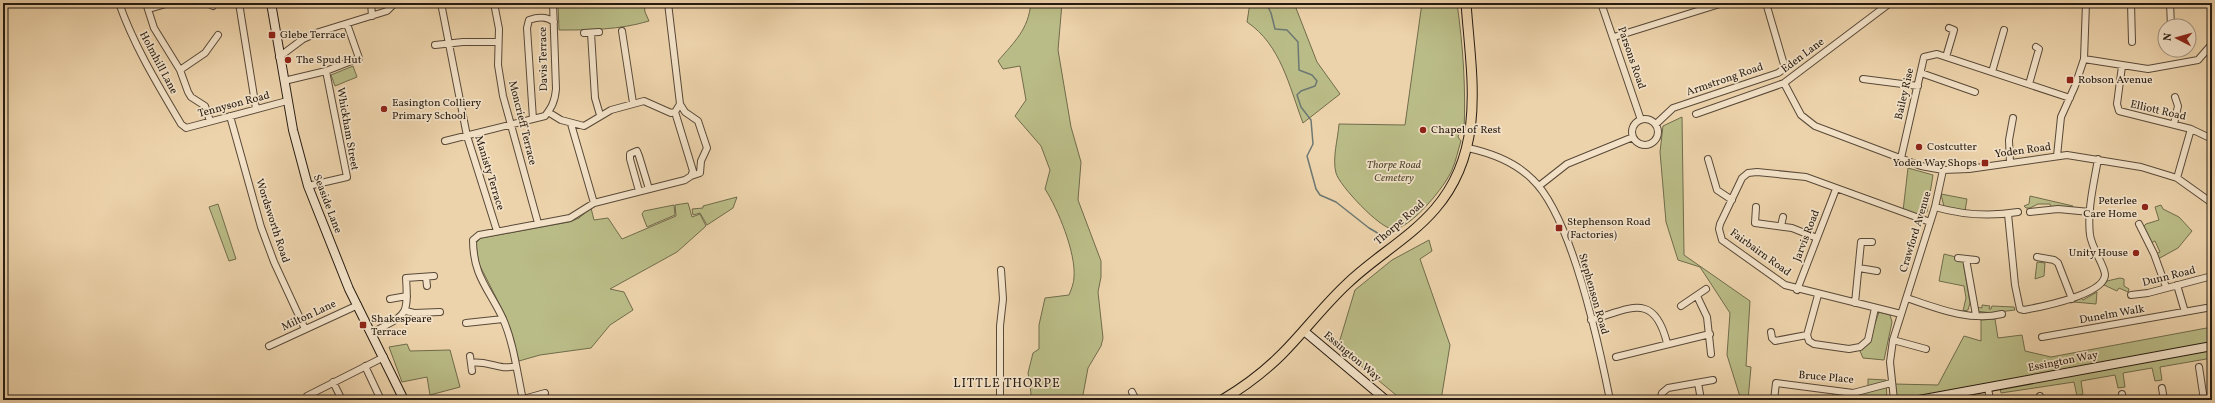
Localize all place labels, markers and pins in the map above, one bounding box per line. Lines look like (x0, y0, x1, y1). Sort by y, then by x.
place label: Glebe Terrace (280, 28, 345, 43)
marker: Glebe Terrace (267, 30, 277, 40)
place label: The Spud Hut (296, 53, 362, 68)
marker: The Spud Hut (283, 55, 293, 65)
place label: Robson Avenue (2078, 73, 2152, 88)
marker: Robson Avenue (2065, 75, 2075, 85)
place label: Easington Colliery Primary School (392, 96, 481, 124)
marker: Easington Colliery Primary School (379, 104, 389, 114)
place label: Chapel of Rest (1431, 123, 1501, 138)
marker: Chapel of Rest (1418, 125, 1428, 135)
place label: Costcutter (1927, 140, 1977, 155)
marker: Costcutter (1914, 142, 1924, 152)
place label: Yoden Way Shops (1893, 156, 1977, 171)
marker: Yoden Way Shops (1980, 158, 1990, 168)
place label: Peterlee Care Home (2083, 194, 2137, 222)
marker: Peterlee Care Home (2140, 202, 2150, 212)
place label: Stephenson Road (Factories) (1567, 215, 1651, 243)
marker: Stephenson Road (Factories) (1554, 223, 1564, 233)
place label: Unity House (2069, 246, 2128, 261)
marker: Unity House (2131, 248, 2141, 258)
place label: Shakespeare Terrace (371, 312, 432, 340)
marker: Shakespeare Terrace (358, 320, 368, 330)

